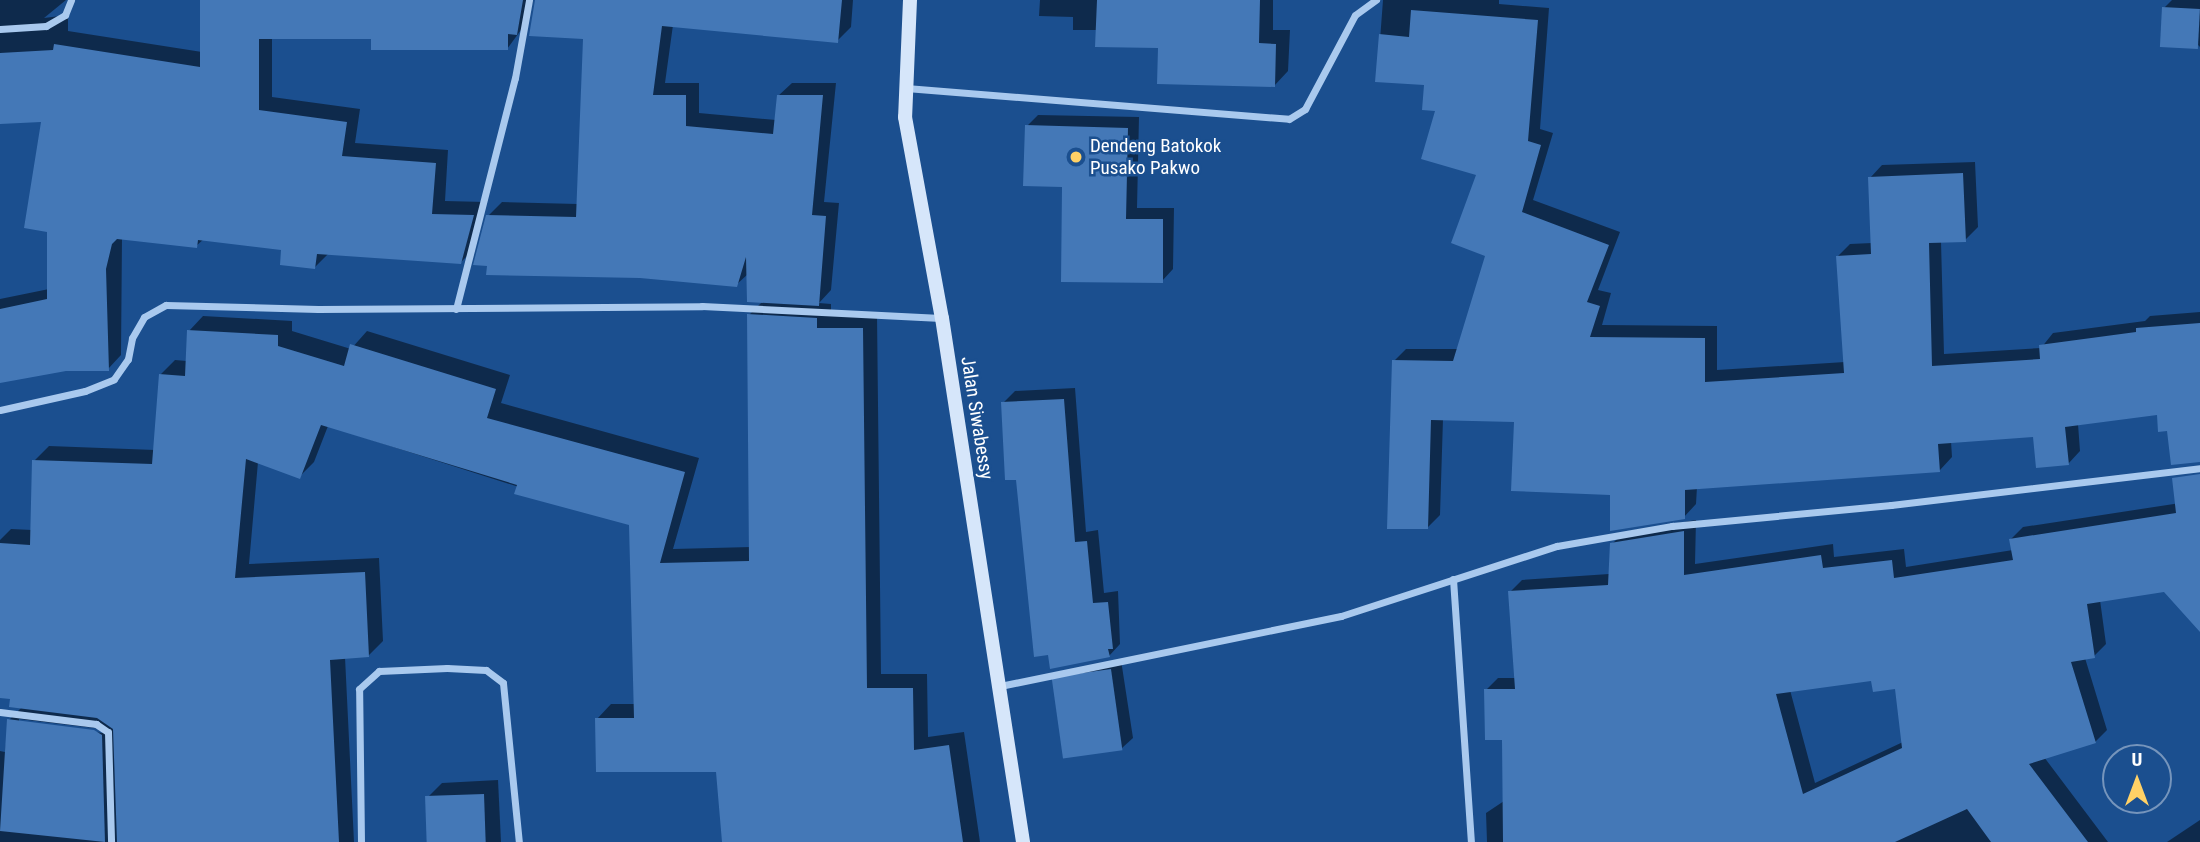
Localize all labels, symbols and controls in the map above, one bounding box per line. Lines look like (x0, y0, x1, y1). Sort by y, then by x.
place label: Dendeng Batokok Pusako Pakwo (1090, 135, 1221, 179)
marker: Dendeng Batokok Pusako Pakwo (1068, 149, 1084, 165)
street label: Jalan Siwabessy (956, 355, 998, 481)
north arrow (2102, 744, 2172, 814)
text: U (2132, 748, 2142, 771)

